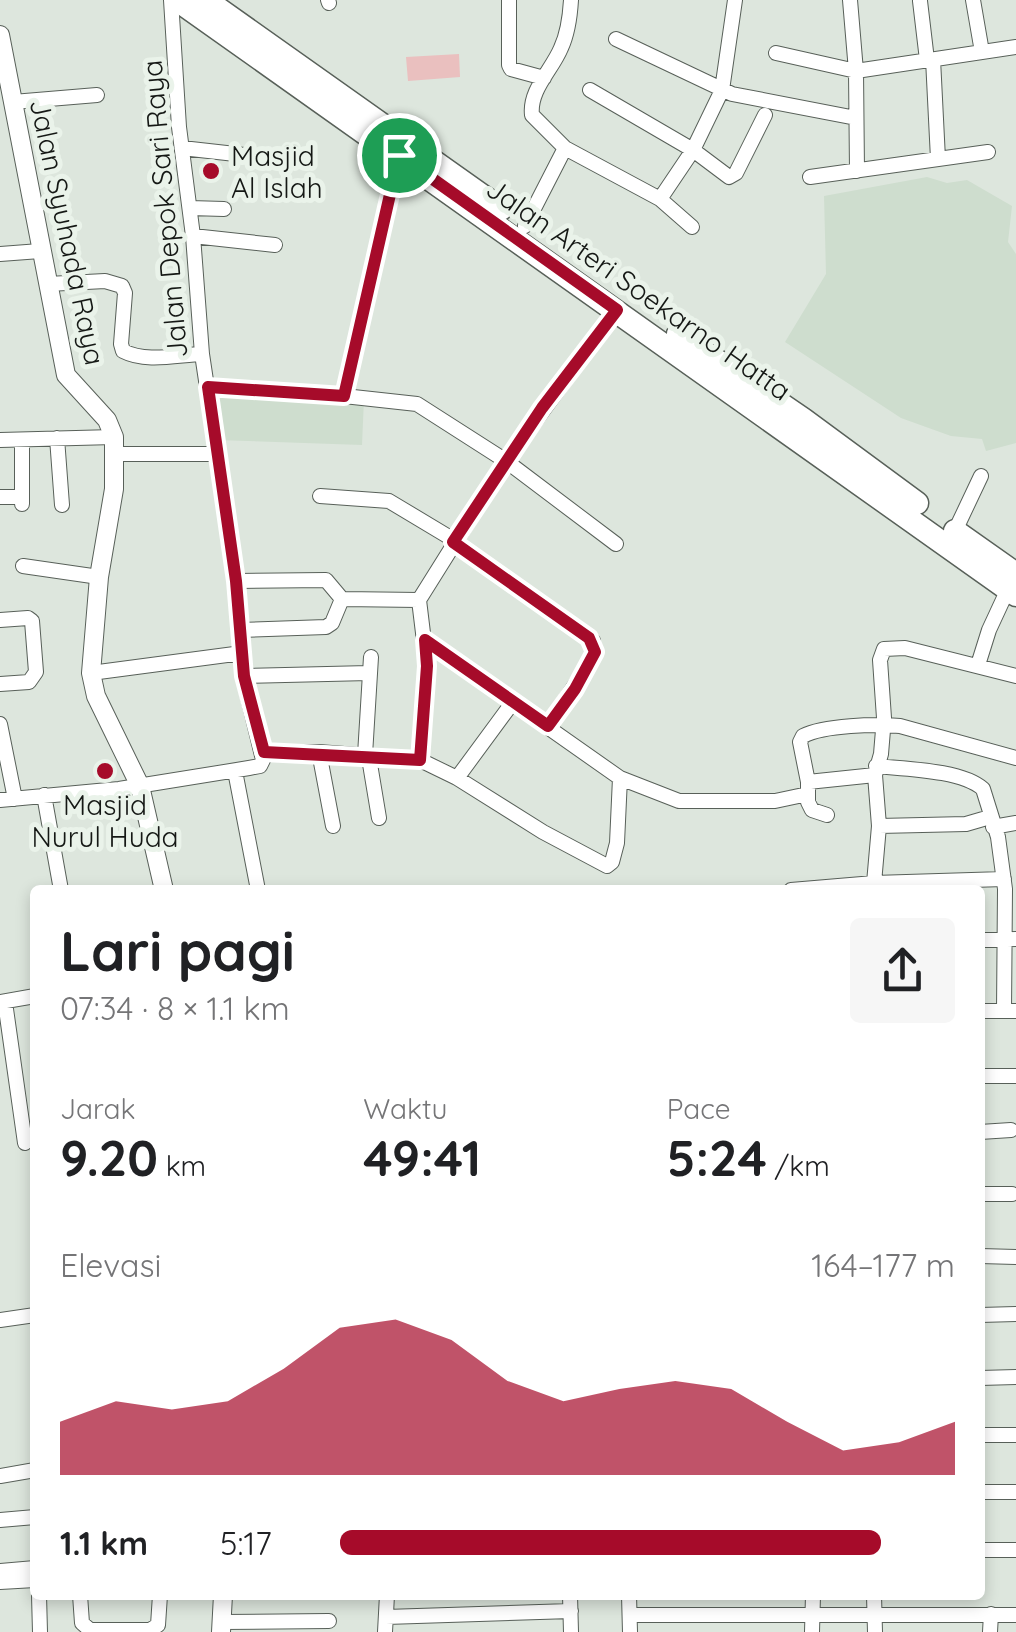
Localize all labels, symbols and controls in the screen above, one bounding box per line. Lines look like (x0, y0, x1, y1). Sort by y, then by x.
street label: Jalan Depok Sari Raya (134, 59, 194, 359)
street label: Jalan Syuhada Raya (23, 96, 113, 368)
pin (357, 113, 442, 198)
icon: arrive (372, 128, 427, 183)
place label: Masjid Al Islah (231, 138, 323, 205)
marker: Masjid Al Islah (200, 160, 222, 182)
street label: Jalan Arteri Soekarno Hatta (480, 170, 798, 408)
marker: Masjid Nurul Huda (94, 760, 116, 782)
place label: Masjid Nurul Huda (31, 787, 179, 854)
text: Lari pagi (60, 916, 295, 985)
button: share (850, 918, 955, 1023)
text: 07:34 · 8 × 1.1 km (60, 988, 290, 1028)
text: Jarak (60, 1091, 135, 1126)
text: Waktu (363, 1091, 448, 1126)
text: Pace (667, 1091, 731, 1126)
text: 9.20 (60, 1126, 158, 1189)
text: 49:41 (363, 1126, 481, 1189)
text: 5:24 (667, 1126, 767, 1189)
text: km (158, 1148, 206, 1183)
text: /km (767, 1148, 830, 1183)
text: Elevasi (60, 1245, 161, 1285)
text: 164–177 m (811, 1245, 955, 1285)
text: 1.1 km (60, 1523, 148, 1563)
text: 5:17 (220, 1523, 272, 1563)

